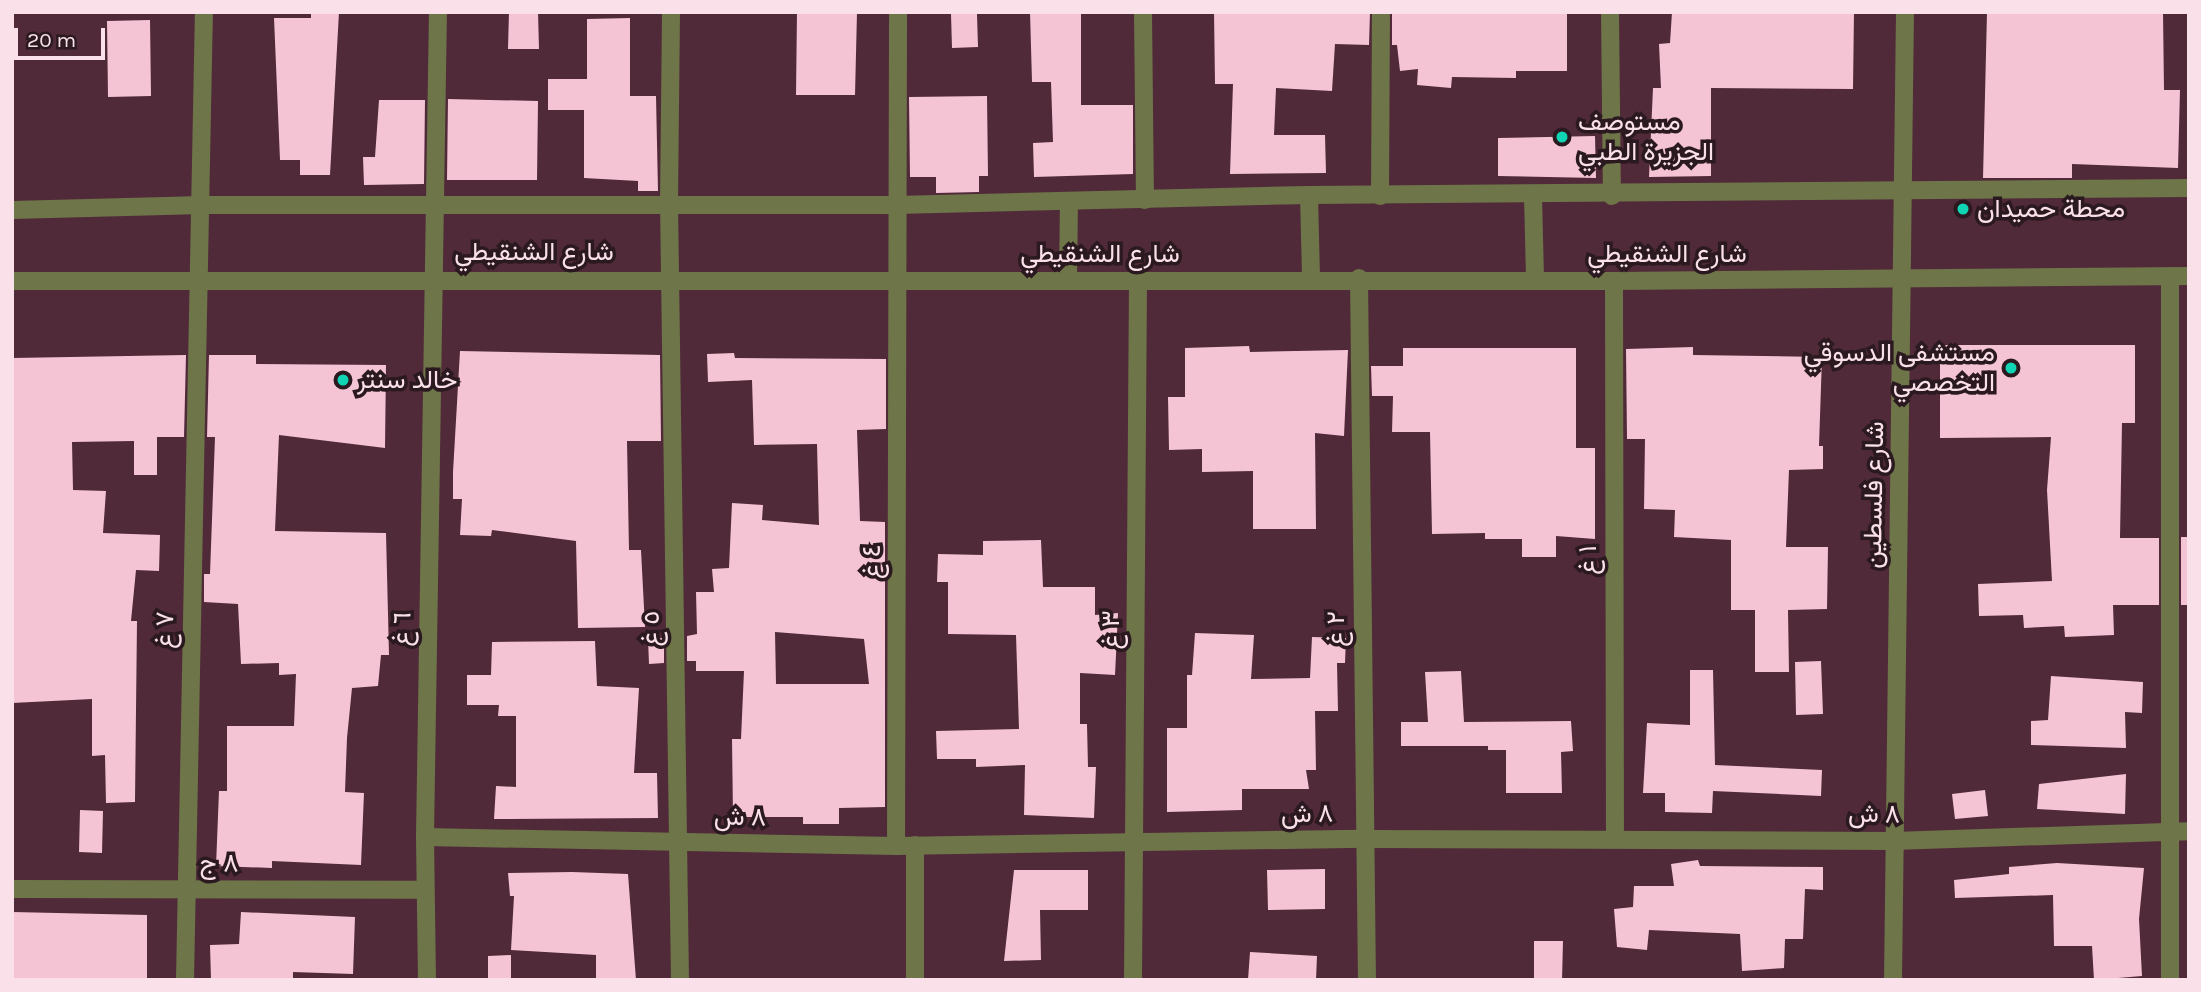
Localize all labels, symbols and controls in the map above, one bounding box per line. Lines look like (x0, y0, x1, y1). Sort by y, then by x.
scale bar (18, 14, 108, 58)
text: 20 m (27, 28, 76, 52)
place label: مستوصف الجزيرة الطبي (1578, 106, 1714, 168)
marker: مستوصف الجزيرة الطبي (1552, 127, 1572, 147)
place label: محطة حميدان (1977, 193, 2125, 225)
marker: محطة حميدان (1955, 201, 1971, 217)
street label: شارع الشنقيطي (454, 236, 614, 268)
street label: شارع الشنقيطي (1020, 238, 1180, 270)
street label: شارع الشنقيطي (1587, 238, 1747, 270)
place label: مستشفى الدسوقي التخصصي (1804, 337, 1995, 398)
marker: مستشفى الدسوقي التخصصي (2001, 358, 2021, 378)
place label: خالد سنتر (357, 364, 457, 396)
marker: خالد سنتر (335, 372, 351, 388)
street label: شارع فلسطين (1857, 421, 1891, 569)
street label: ٤ غ (856, 545, 888, 579)
street label: ١ غ (1572, 545, 1604, 575)
street label: ٣ غ (1095, 610, 1127, 650)
street label: ٧ غ (149, 611, 181, 649)
street label: ٦ غ (386, 611, 418, 647)
street label: ٥ غ (635, 611, 667, 647)
street label: ٢ غ (1320, 611, 1352, 647)
street label: ٨ ش (1281, 798, 1333, 830)
street label: ٨ ش (1848, 798, 1900, 830)
street label: ٨ ش (714, 801, 766, 833)
street label: ٨ ج (200, 847, 238, 879)

